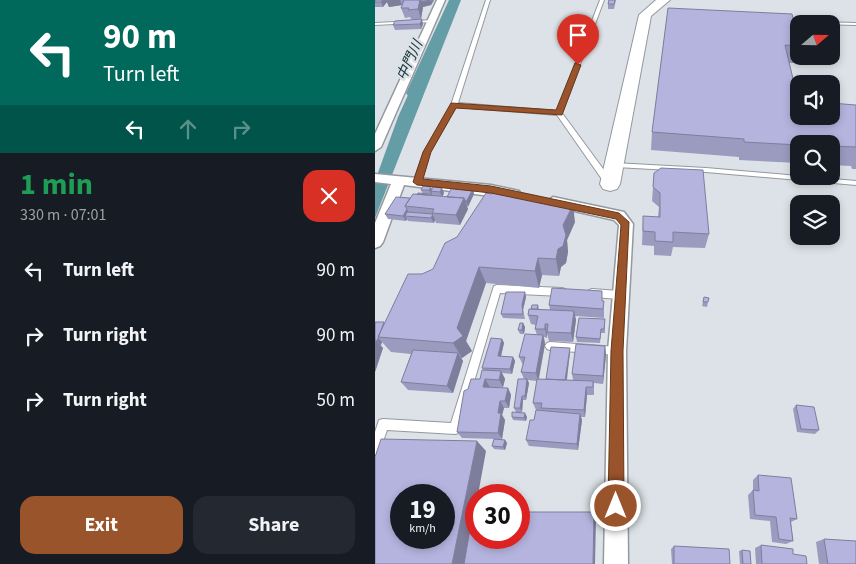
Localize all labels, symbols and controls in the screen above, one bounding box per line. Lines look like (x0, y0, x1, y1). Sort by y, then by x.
text: 90 m (103, 12, 177, 62)
pin (557, 14, 599, 65)
north arrow (790, 15, 840, 65)
map controls (790, 15, 840, 245)
icon: left (20, 20, 85, 85)
icon: arrive (564, 21, 592, 49)
water label: 中門川 (392, 35, 429, 84)
text: Turn left (103, 58, 179, 90)
button: sound (790, 75, 840, 125)
icon: left (121, 115, 149, 143)
icon: ahead (174, 115, 202, 143)
icon: right (227, 115, 255, 143)
button: search (790, 135, 840, 185)
text: 1 min (20, 163, 93, 206)
button: close (303, 170, 355, 222)
button: layers (790, 195, 840, 245)
text: 330 m · 07:01 (20, 204, 107, 226)
icon: left (20, 257, 48, 285)
text: Turn left (63, 257, 134, 284)
text: 90 m (317, 257, 355, 284)
icon: right (20, 322, 48, 350)
text: Turn right (63, 322, 147, 349)
text: 90 m (317, 322, 355, 349)
icon: right (20, 387, 48, 415)
text: Turn right (63, 387, 147, 414)
text: 50 m (317, 387, 355, 414)
position arrow (589, 479, 641, 531)
speed limit sign: 30 (465, 484, 530, 549)
text: 19 (409, 492, 436, 528)
button: Exit (20, 496, 183, 554)
button: Share (193, 496, 355, 554)
text: km/h (409, 520, 436, 537)

